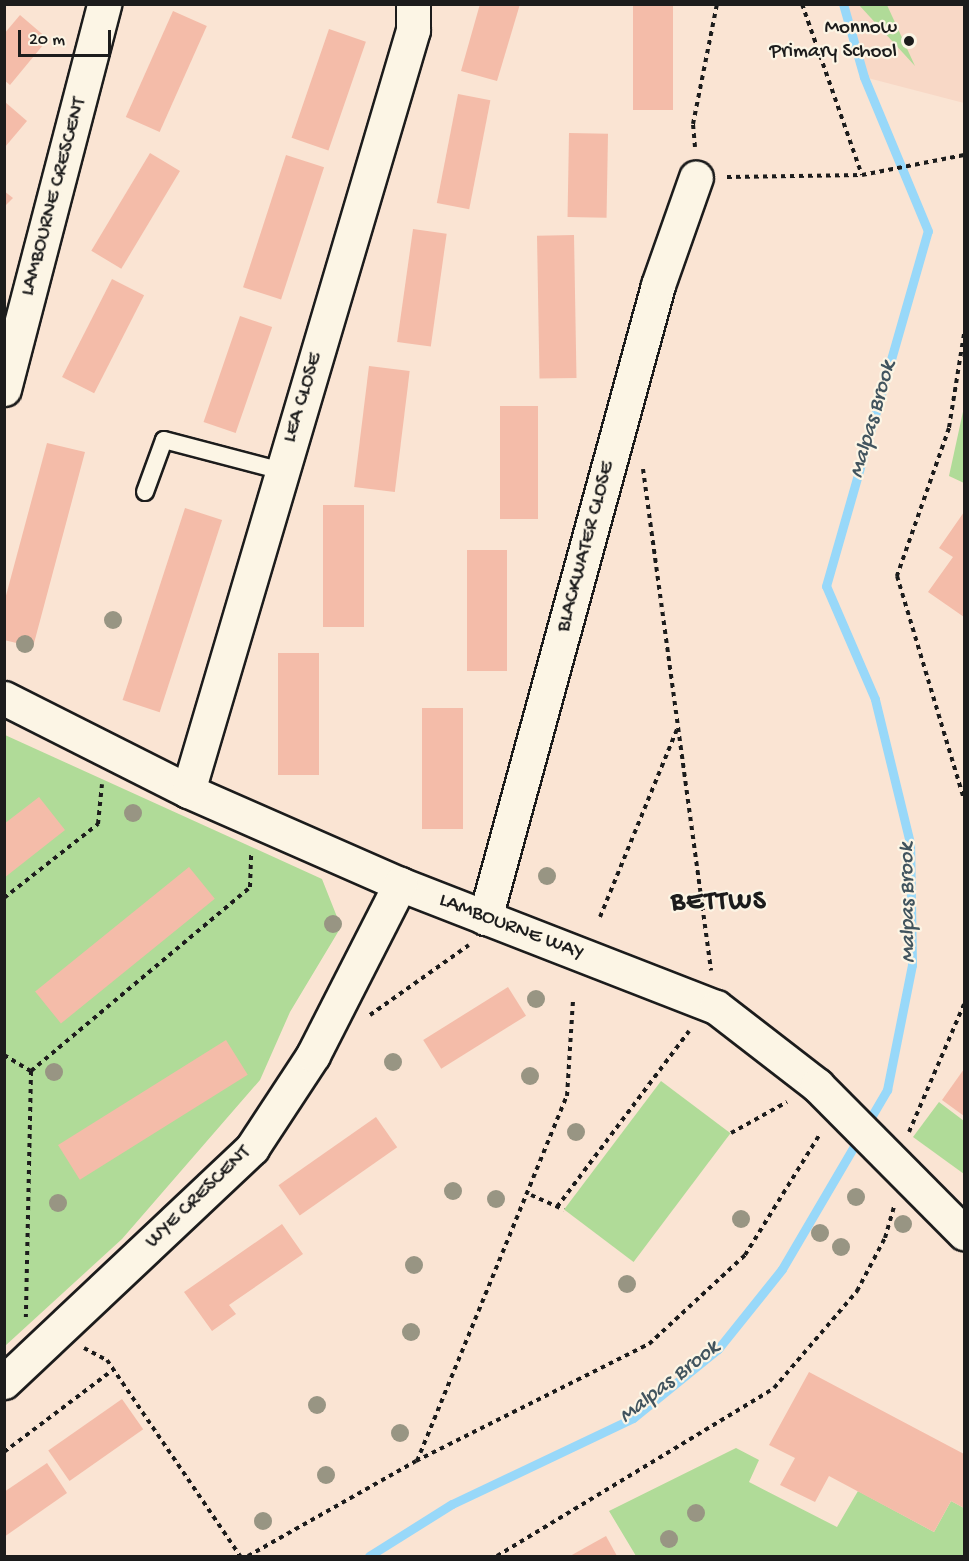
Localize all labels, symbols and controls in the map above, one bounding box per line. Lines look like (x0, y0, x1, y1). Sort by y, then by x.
place label: Monnow Primary School (770, 16, 897, 66)
scale bar (21, 18, 114, 56)
text: 20 m (29, 30, 65, 51)
marker: Monnow Primary School (902, 34, 916, 48)
street label: LAMBOURNE CRESCENT (16, 95, 94, 299)
street label: LEA CLOSE (278, 350, 330, 446)
water label: Malpas Brook (845, 359, 903, 481)
street label: BLACKWATER CLOSE (552, 459, 622, 635)
water label: Malpas Brook (895, 843, 923, 963)
district label: BETTWS (671, 888, 767, 920)
street label: LAMBOURNE WAY (435, 889, 587, 967)
street label: WYE CRESCENT (141, 1141, 257, 1255)
water label: Malpas Brook (614, 1336, 726, 1430)

